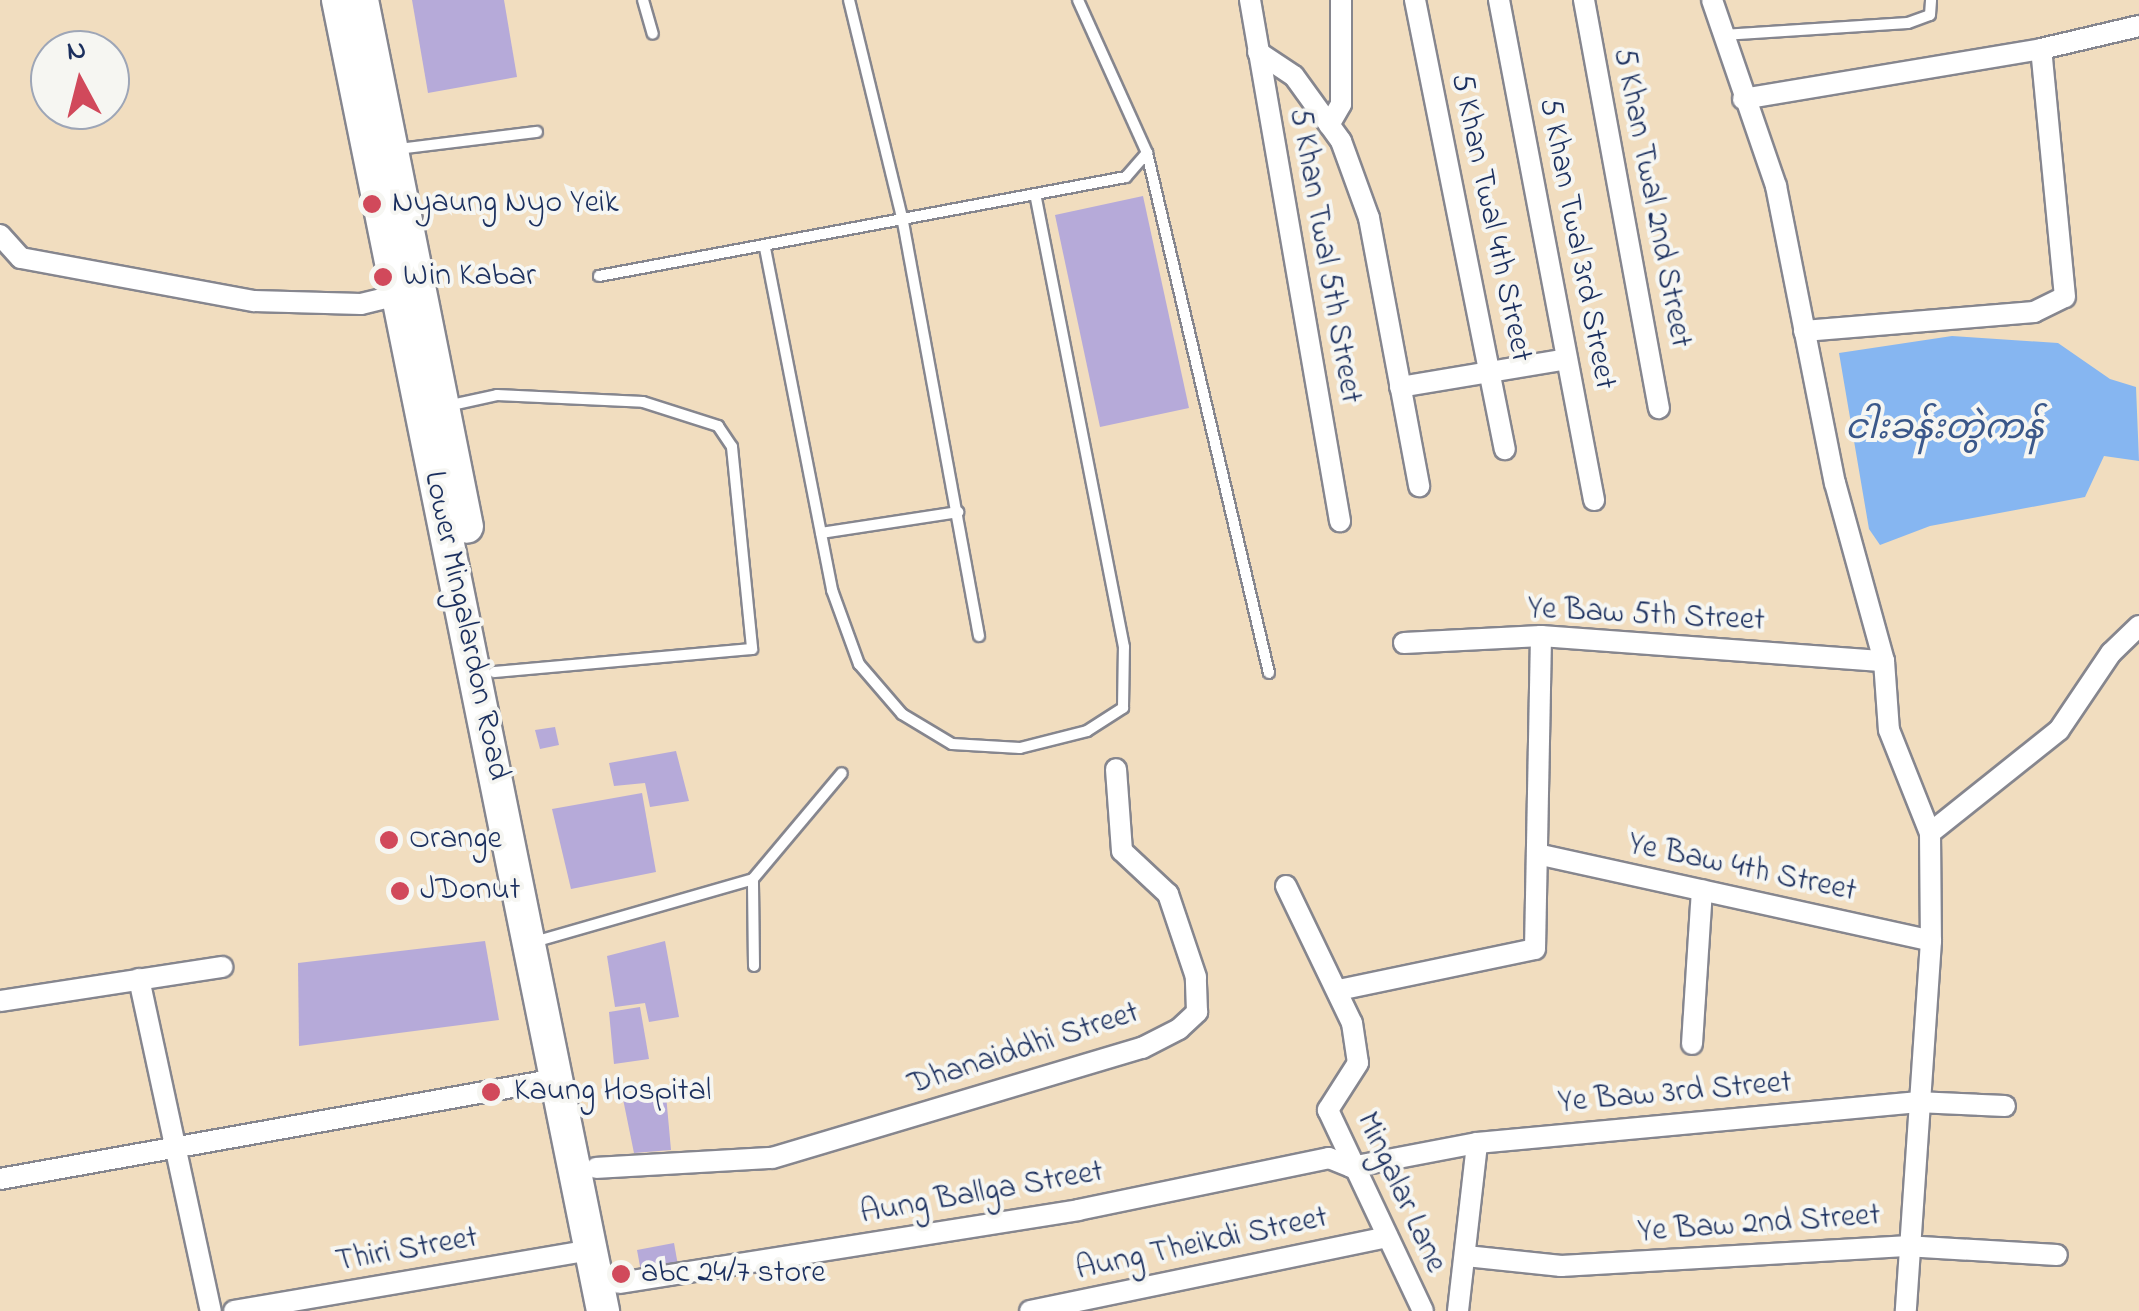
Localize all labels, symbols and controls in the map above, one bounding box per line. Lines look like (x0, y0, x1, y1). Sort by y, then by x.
north arrow (30, 30, 130, 130)
text: N (65, 30, 88, 73)
street label: 5 Khan Twal 2nd Street (1603, 45, 1699, 351)
street label: 5 Khan Twal 4th Street (1441, 70, 1539, 366)
street label: 5 Khan Twal 3rd Street (1529, 95, 1623, 393)
street label: 5 Khan Twal 5th Street (1279, 105, 1369, 407)
place label: Nyaung Nyo Yeik (392, 185, 619, 223)
marker: Nyaung Nyo Yeik (361, 193, 383, 215)
place label: Win Kabar (403, 258, 536, 296)
marker: Win Kabar (372, 266, 394, 288)
water label: ငါးခန်းတွဲကန် (1845, 409, 2043, 451)
street label: Lower Mingalardon Road (413, 468, 517, 784)
street label: Ye Baw 5th Street (1526, 591, 1766, 641)
place label: Orange (409, 821, 502, 859)
street label: Ye Baw 4th Street (1624, 826, 1860, 912)
marker: Orange (378, 829, 400, 851)
place label: JDonut (420, 872, 520, 910)
marker: JDonut (389, 880, 411, 902)
street label: Dhanaiddhi Street (904, 995, 1144, 1105)
street label: Ye Baw 3rd Street (1556, 1065, 1794, 1123)
place label: Kaung Hospital (514, 1073, 711, 1111)
marker: Kaung Hospital (478, 1079, 504, 1105)
street label: Mingalar Lane (1346, 1107, 1454, 1279)
street label: Aung Ballga Street (858, 1154, 1106, 1234)
street label: Ye Baw 2nd Street (1636, 1197, 1882, 1253)
street label: Aung Theikdi Street (1073, 1200, 1331, 1290)
street label: Thiri Street (333, 1220, 481, 1282)
place label: abc 24/7 store (641, 1255, 826, 1293)
marker: abc 24/7 store (610, 1263, 632, 1285)

